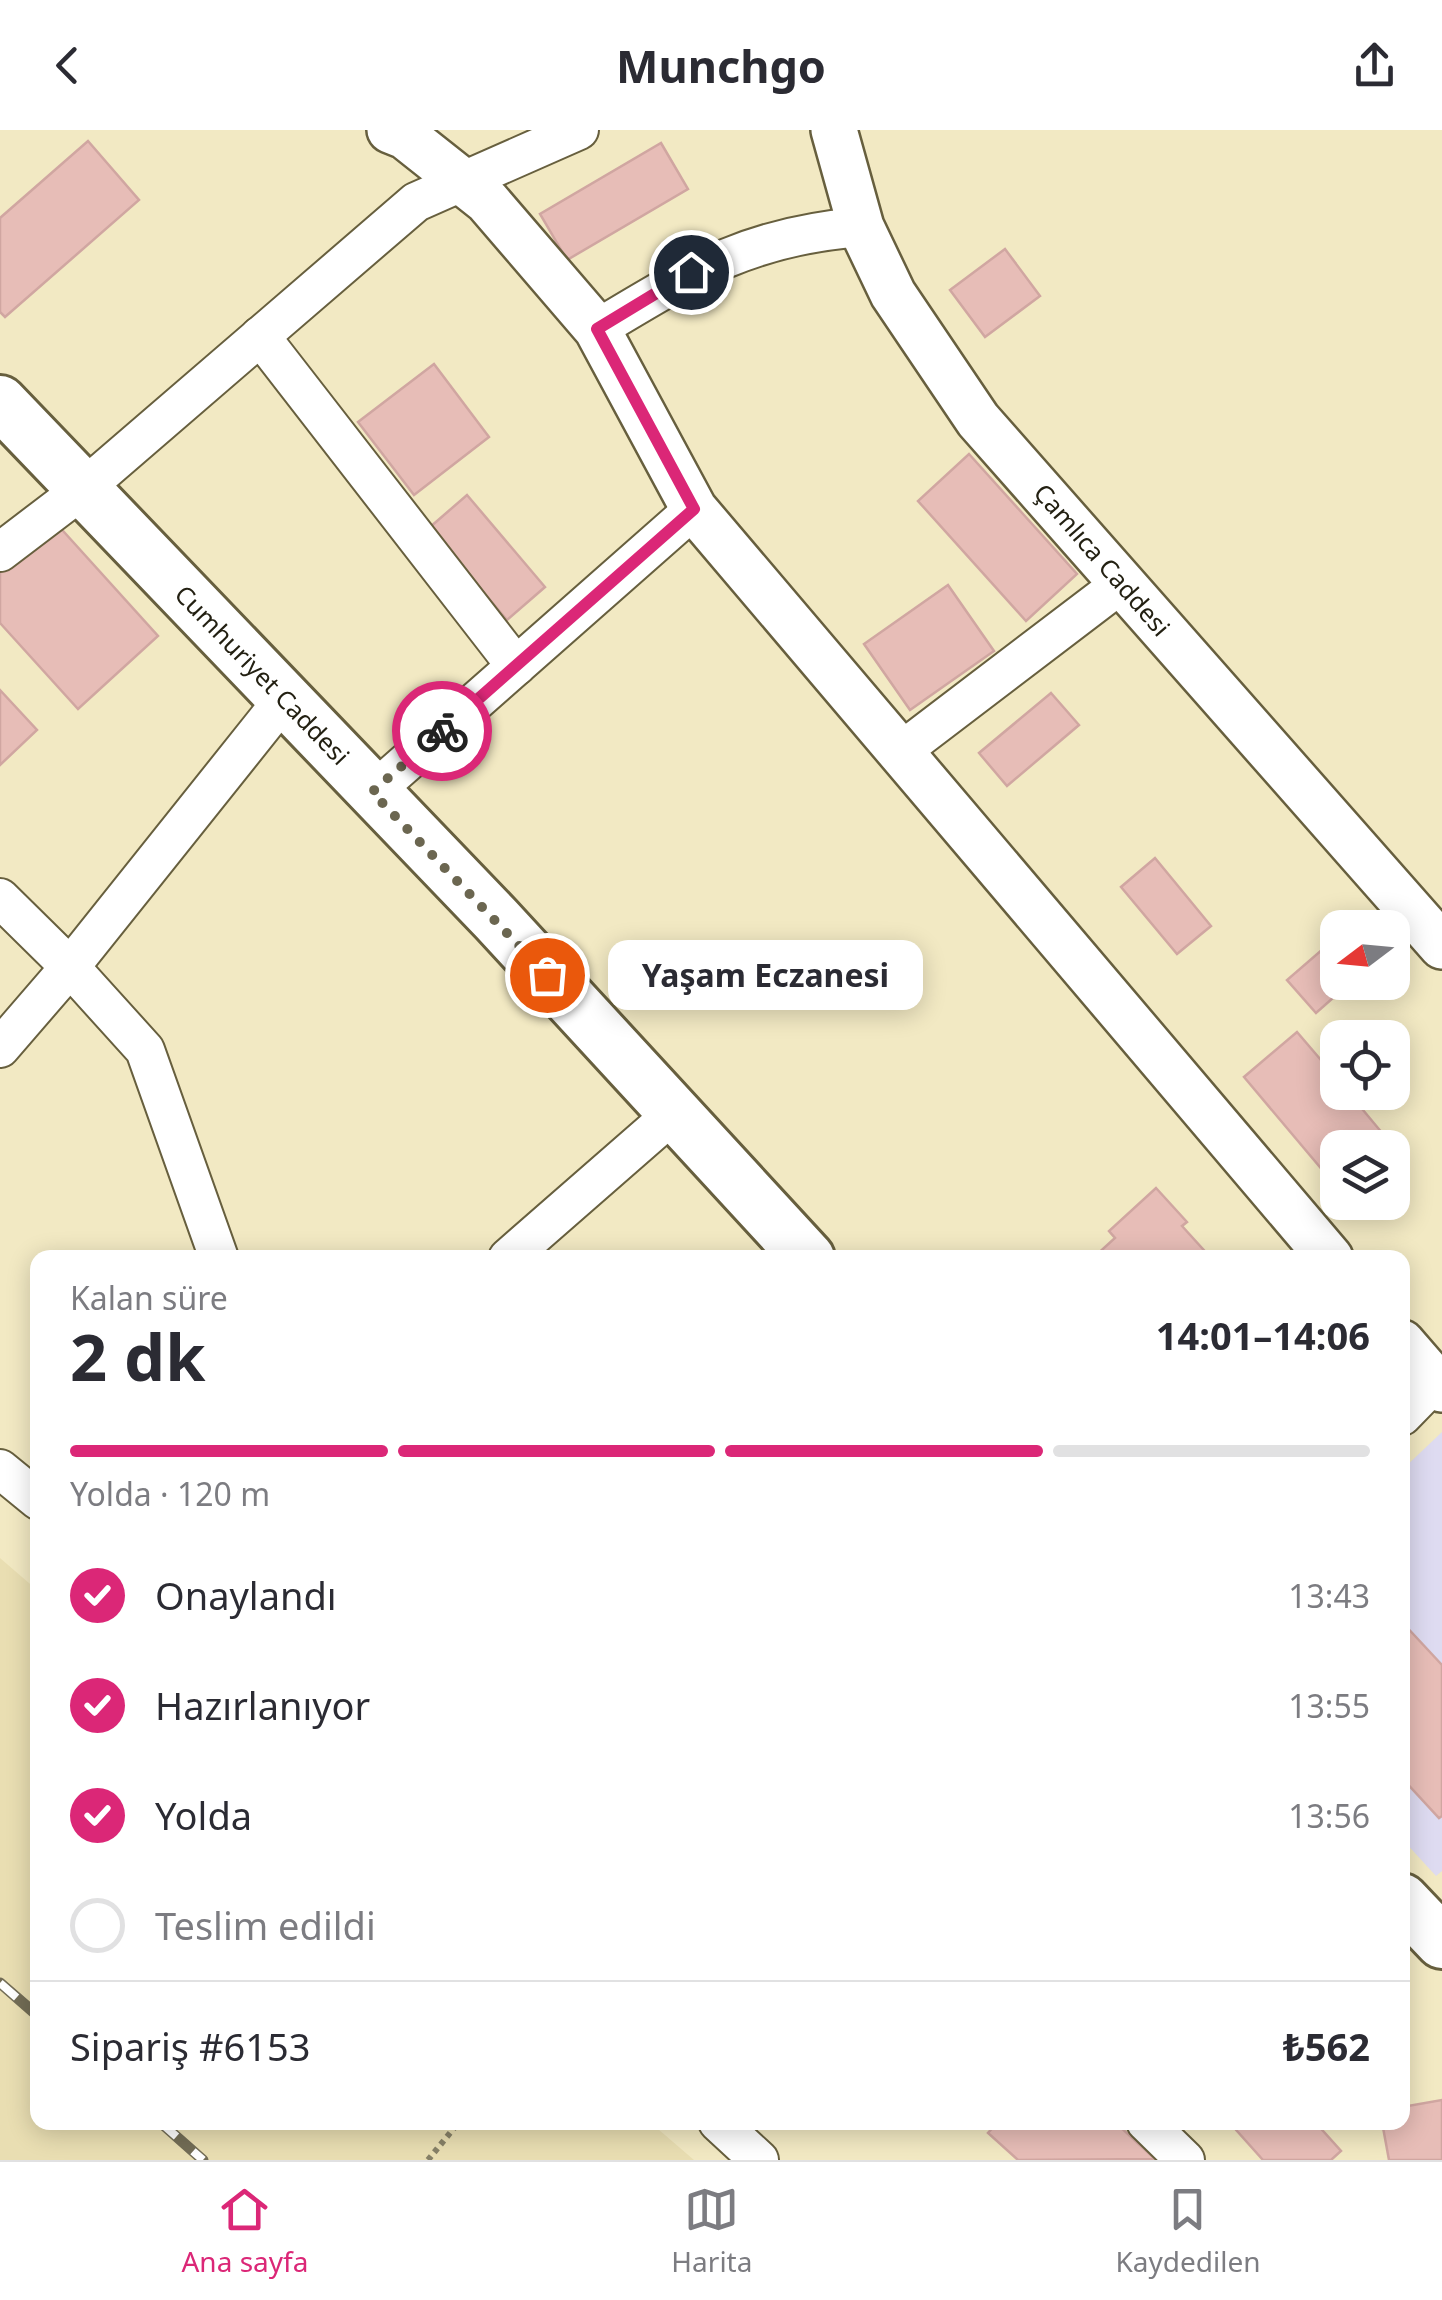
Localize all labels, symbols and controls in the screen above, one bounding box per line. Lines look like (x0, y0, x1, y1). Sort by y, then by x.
text: Munchgo (616, 35, 826, 96)
icon: back (40, 38, 95, 93)
icon: share (1347, 38, 1402, 93)
pin (649, 230, 734, 315)
icon: home (664, 245, 719, 300)
street label: Çamlıca Caddesi (1027, 476, 1178, 643)
street label: Cumhuriyet Caddesi (168, 577, 358, 772)
courier (392, 681, 492, 781)
icon: bike (415, 704, 470, 759)
north arrow (1320, 910, 1410, 1000)
map controls (1320, 910, 1410, 1220)
pin (505, 933, 590, 1018)
callout: Yaşam Eczanesi (607, 940, 922, 1010)
icon: bag (520, 948, 575, 1003)
text: Yaşam Eczanesi (642, 953, 889, 996)
button: locate (1320, 1020, 1410, 1110)
button: layers (1320, 1130, 1410, 1220)
text: Kalan süre (70, 1276, 228, 1319)
text: 14:01–14:06 (1156, 1309, 1370, 1361)
text: 2 dk (70, 1312, 205, 1400)
text: Yolda · 120 m (70, 1472, 270, 1515)
icon: check (70, 1568, 125, 1623)
text: Onaylandı (155, 1569, 337, 1621)
text: 13:43 (1288, 1574, 1370, 1617)
icon: check (70, 1678, 125, 1733)
text: Hazırlanıyor (155, 1679, 370, 1731)
text: 13:55 (1288, 1684, 1370, 1727)
icon: check (70, 1788, 125, 1843)
text: Yolda (155, 1789, 252, 1841)
text: 13:56 (1288, 1794, 1370, 1837)
text: Teslim edildi (155, 1899, 376, 1951)
text: Sipariş #6153 (70, 2020, 310, 2072)
text: ₺562 (1283, 2020, 1370, 2072)
tab: Ana sayfa (181, 2182, 308, 2280)
tab: Harita (671, 2182, 752, 2280)
tab: Kaydedilen (1115, 2182, 1260, 2280)

